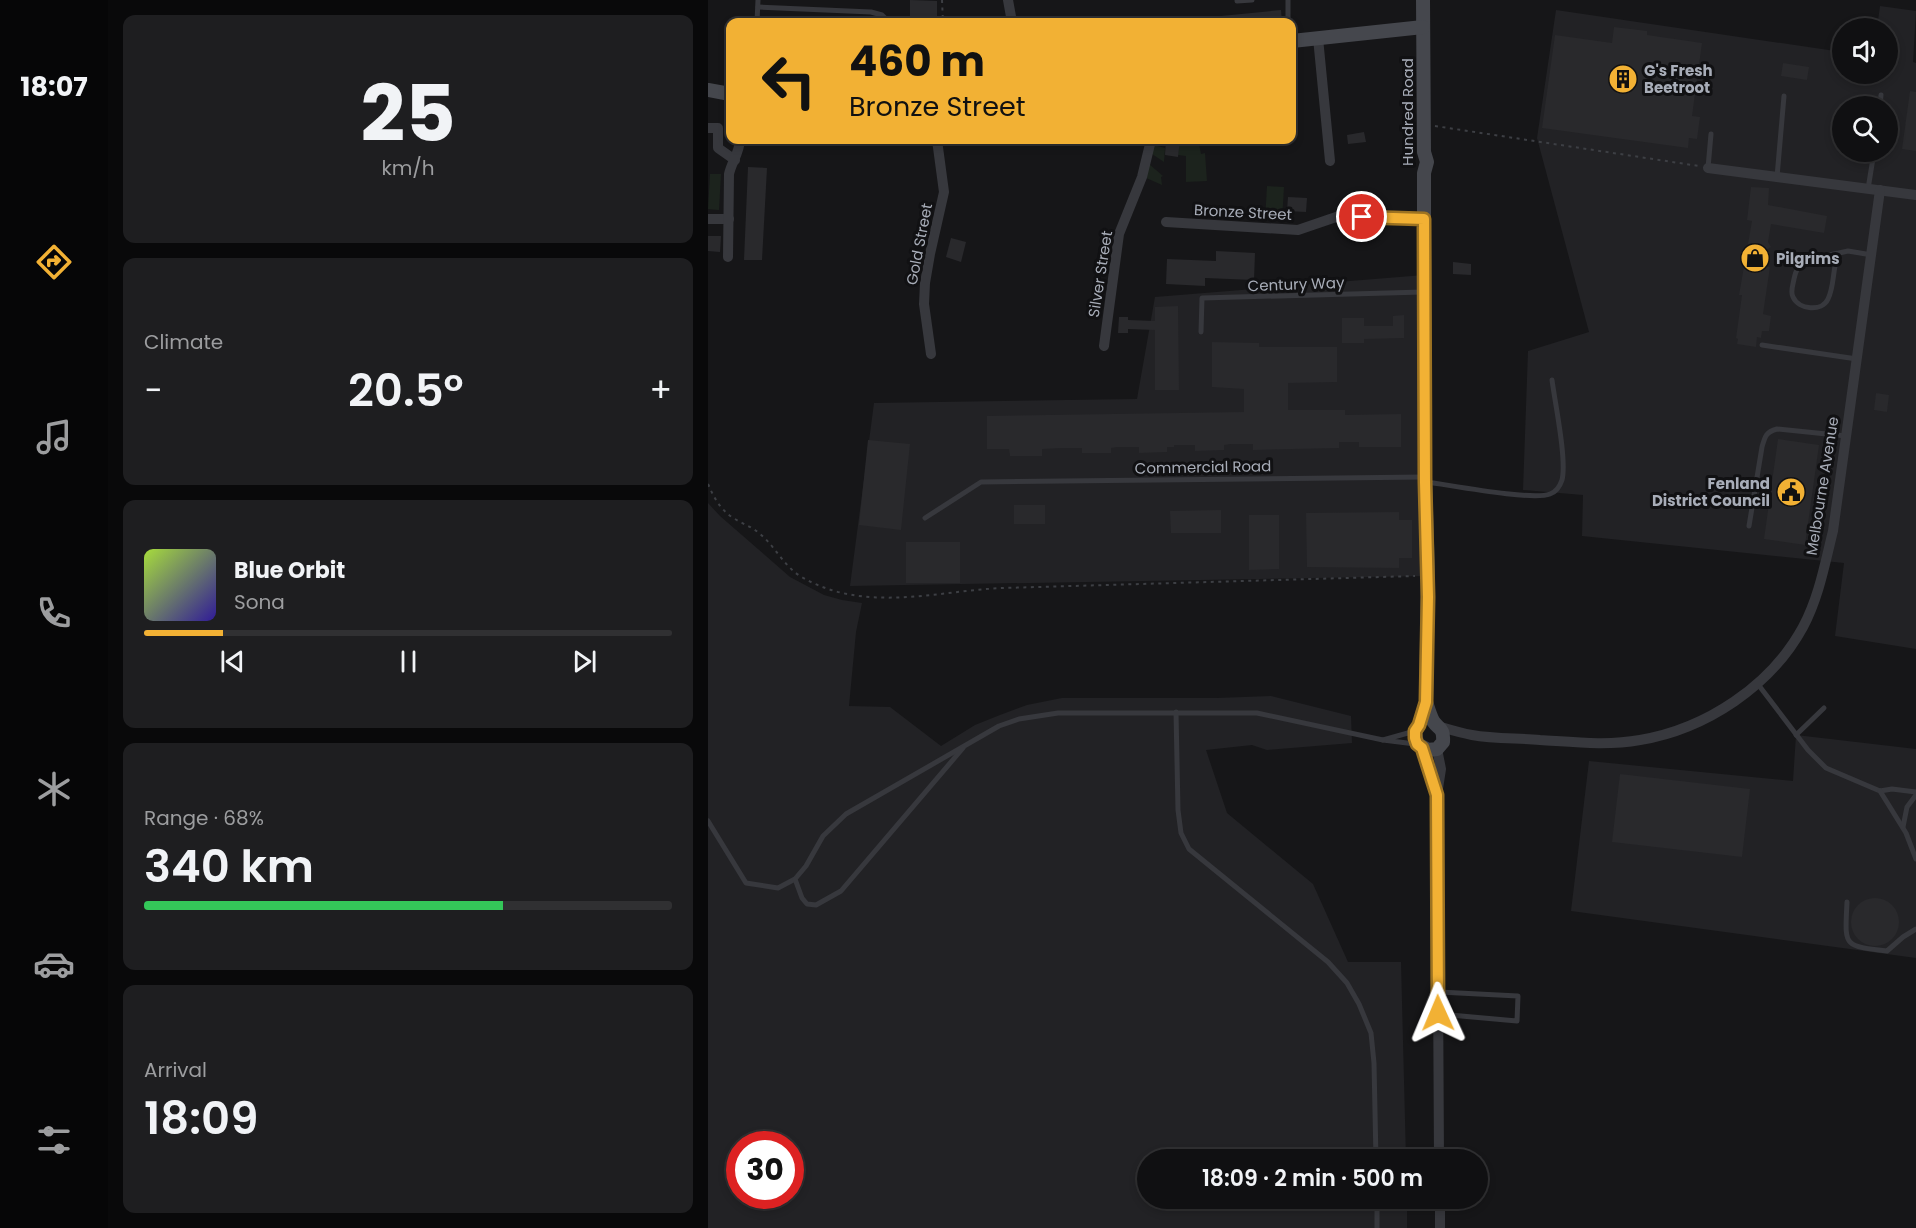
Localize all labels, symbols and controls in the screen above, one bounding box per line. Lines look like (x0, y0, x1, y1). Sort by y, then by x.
map controls (1832, 18, 1898, 162)
button: sound (1832, 18, 1898, 84)
text: 460 m (849, 32, 985, 91)
icon: left (750, 42, 828, 120)
street label: Hundred Road (1397, 58, 1418, 166)
text: 25 (360, 59, 456, 168)
place label: G's Fresh Beetroot (1644, 60, 1713, 98)
building icon: G's Fresh Beetroot (1607, 63, 1639, 95)
text: 18:07 (20, 68, 88, 105)
text: Bronze Street (849, 88, 1025, 125)
button: search (1832, 96, 1898, 162)
text: km/h (381, 154, 435, 182)
pin (1336, 191, 1387, 242)
street label: Bronze Street (1193, 199, 1293, 225)
icon: arrive (1345, 200, 1378, 233)
street label: Gold Street (901, 201, 937, 287)
street label: Silver Street (1083, 229, 1117, 319)
icon: directions (33, 241, 75, 283)
shop icon: Pilgrims (1739, 242, 1771, 274)
place label: Pilgrims (1776, 248, 1840, 269)
street label: Century Way (1247, 272, 1345, 296)
text: Climate (144, 328, 223, 356)
text: 20.5° (348, 359, 464, 422)
text: − (144, 367, 162, 414)
text: + (649, 367, 672, 414)
street label: Melbourne Avenue (1801, 415, 1843, 557)
icon: music (33, 416, 75, 458)
street label: Commercial Road (1135, 455, 1271, 479)
place label: Fenland District Council (1652, 473, 1770, 511)
public building icon: Fenland District Council (1775, 476, 1807, 508)
text: Blue Orbit (234, 555, 345, 586)
text: Sona (234, 588, 285, 616)
icon: phone (33, 592, 75, 634)
icon: previous (216, 645, 249, 678)
icon: pause (392, 645, 425, 678)
icon: next (568, 645, 601, 678)
icon: climate (33, 768, 75, 810)
text: Range · 68% (144, 804, 264, 832)
text: 340 km (144, 835, 314, 898)
icon: car (33, 943, 75, 985)
position arrow (1406, 981, 1470, 1045)
text: Arrival (144, 1056, 207, 1084)
text: 18:09 (144, 1087, 258, 1150)
icon: filters (33, 1119, 75, 1161)
speed limit sign: 30 (726, 1131, 804, 1209)
text: 18:09 · 2 min · 500 m (1202, 1163, 1423, 1194)

